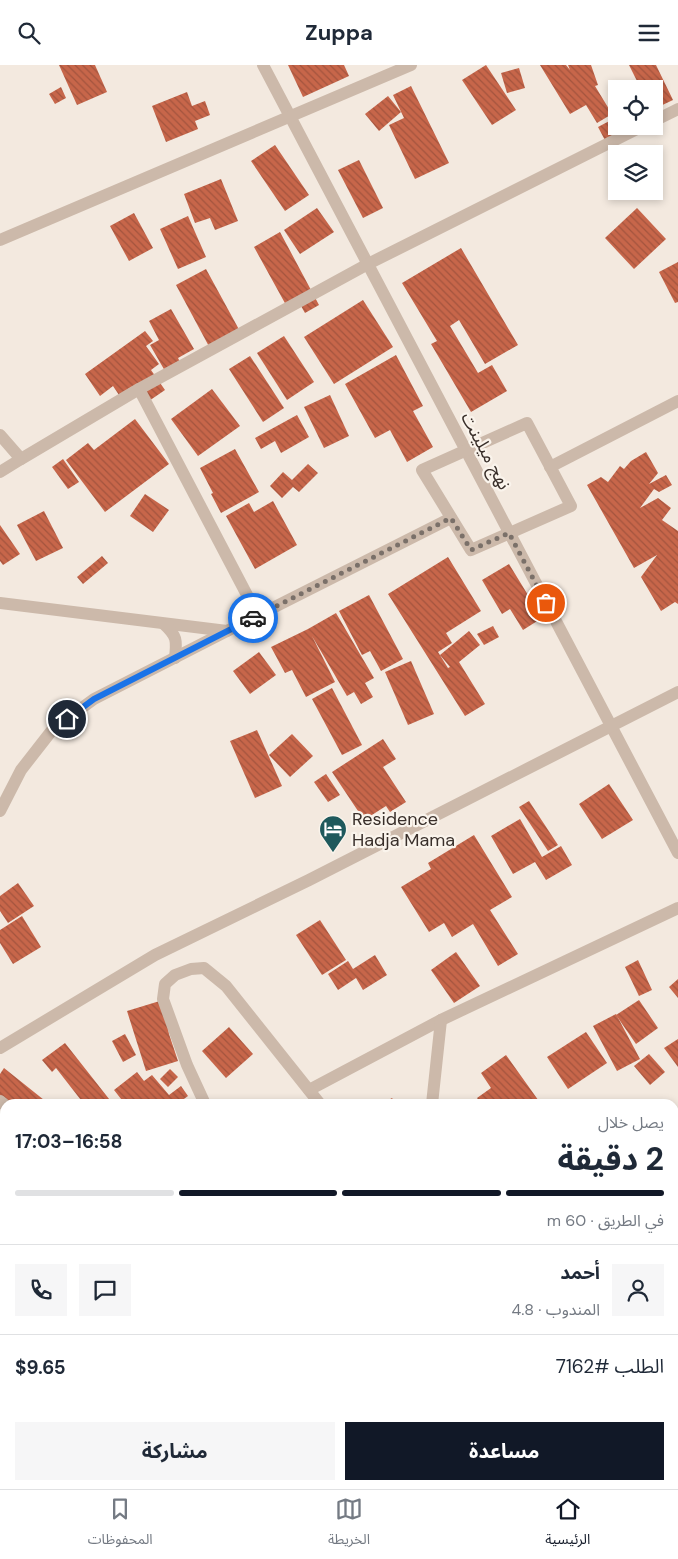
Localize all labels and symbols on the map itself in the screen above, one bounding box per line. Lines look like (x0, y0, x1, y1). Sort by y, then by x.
street label: نهج ميلينت (455, 408, 516, 494)
pin (525, 582, 567, 624)
courier (228, 593, 278, 643)
pin (46, 698, 88, 740)
place label: Residence Hadja Mama (352, 807, 455, 852)
hotel icon: Residence Hadja Mama (318, 814, 348, 853)

